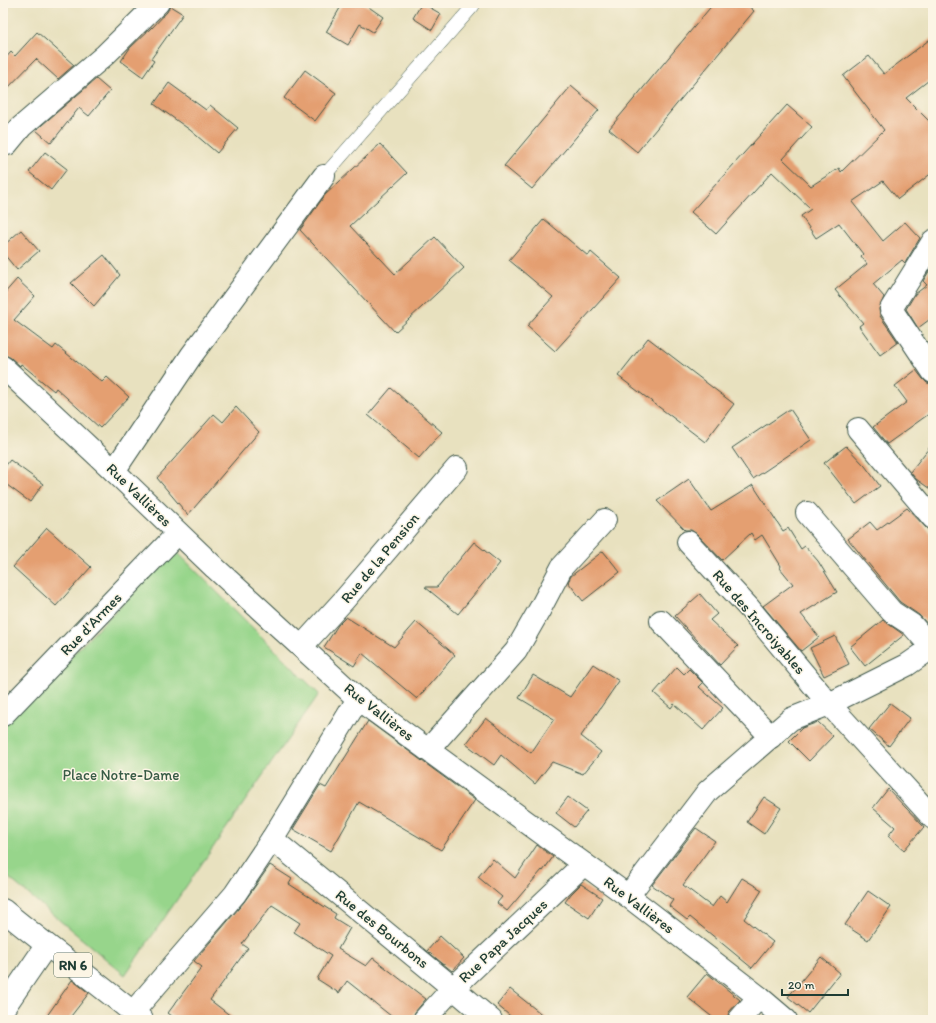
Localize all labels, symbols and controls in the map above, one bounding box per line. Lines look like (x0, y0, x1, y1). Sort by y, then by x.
street label: Rue Vallières (103, 459, 176, 531)
street label: Rue de la Pension (337, 509, 423, 607)
street label: Rue des Incroiyables (709, 566, 809, 678)
street label: Rue d'Armes (57, 589, 126, 659)
street label: Rue Vallières (340, 679, 418, 745)
park label: Place Notre-Dame (62, 766, 180, 784)
street label: Rue Vallières (600, 873, 678, 938)
street label: Rue des Bourbons (332, 886, 433, 972)
street label: Rue Papa Jacques (455, 895, 551, 987)
road number: RN 6 (54, 953, 92, 977)
scale bar (782, 971, 848, 997)
text: 20 m (788, 978, 815, 992)

